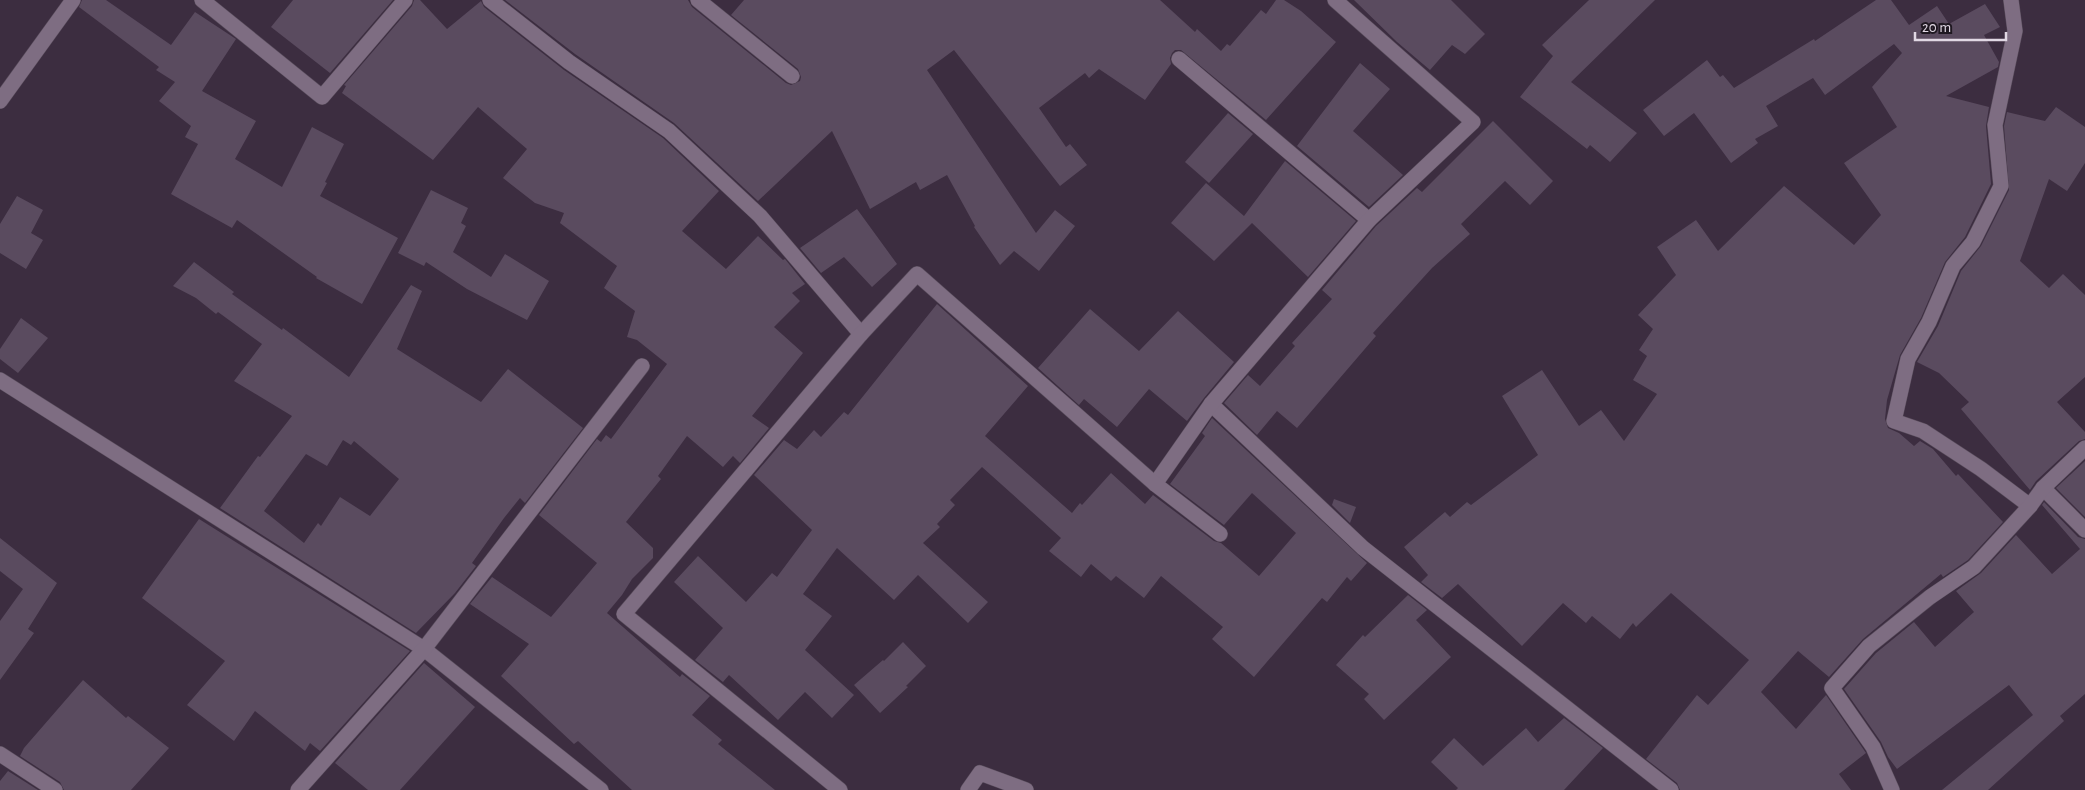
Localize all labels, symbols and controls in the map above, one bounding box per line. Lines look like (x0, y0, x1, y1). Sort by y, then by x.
scale bar (1915, 10, 2006, 42)
text: 20 m (1922, 20, 1951, 35)

